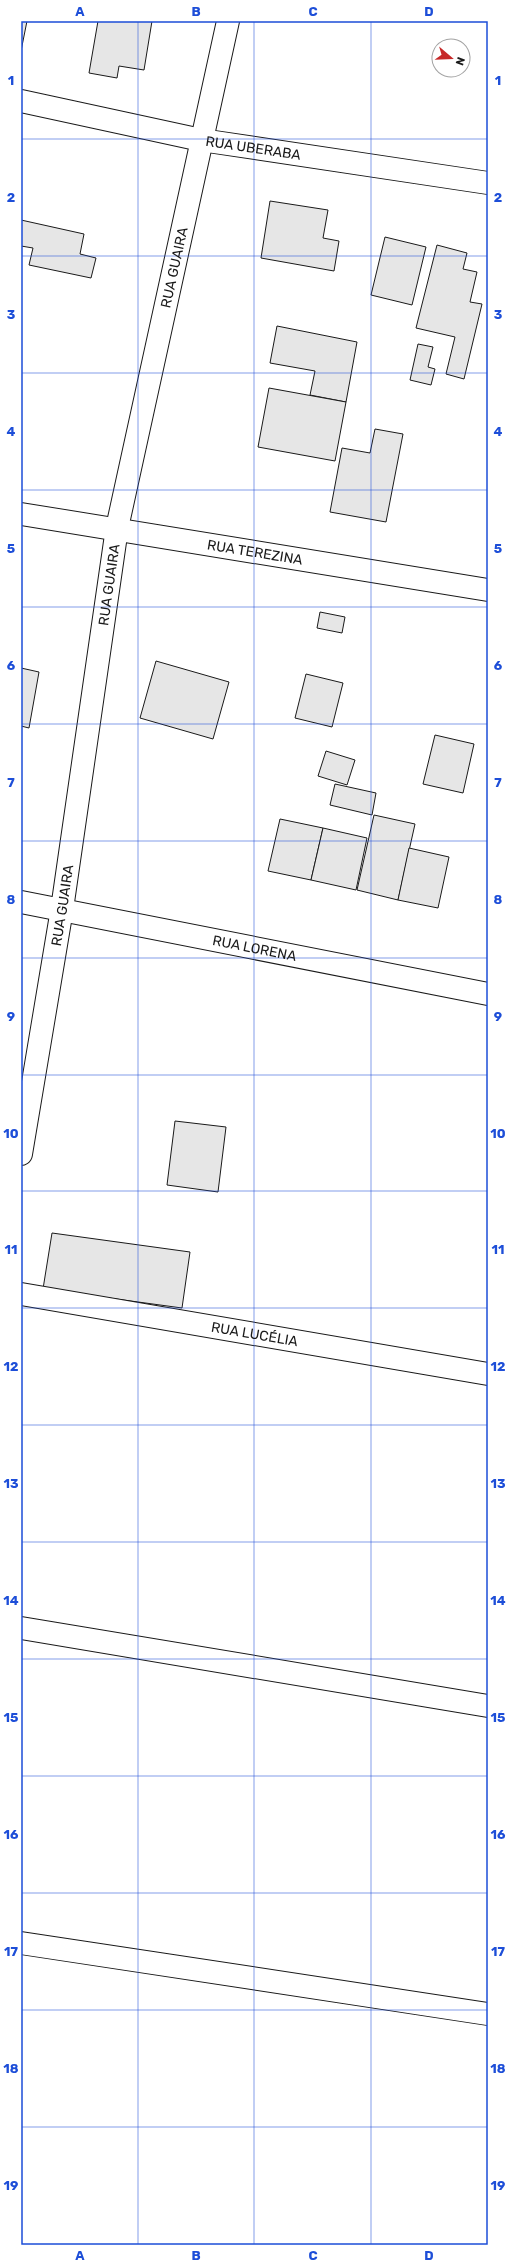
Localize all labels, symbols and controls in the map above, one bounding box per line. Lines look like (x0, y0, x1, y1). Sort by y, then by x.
text: A (75, 4, 85, 19)
text: B (191, 4, 201, 19)
text: C (308, 4, 318, 19)
text: D (424, 4, 434, 19)
north arrow (431, 38, 471, 78)
text: N (453, 55, 467, 67)
text: 1 (8, 73, 14, 88)
text: 1 (495, 73, 501, 88)
street label: RUA UBERABA (204, 133, 303, 164)
text: 2 (7, 190, 15, 205)
text: 2 (494, 190, 502, 205)
street label: RUA GUAIRA (157, 225, 192, 310)
text: 3 (7, 307, 16, 322)
text: 3 (494, 307, 503, 322)
text: 4 (7, 424, 16, 439)
text: 4 (494, 424, 503, 439)
street label: RUA TEREZINA (206, 536, 304, 569)
text: 5 (7, 541, 15, 556)
text: 5 (494, 541, 502, 556)
street label: RUA GUAIRA (95, 542, 124, 627)
text: 6 (7, 658, 16, 673)
text: 6 (494, 658, 503, 673)
text: 7 (7, 775, 15, 790)
text: 7 (494, 775, 502, 790)
street label: RUA GUAIRA (48, 863, 77, 947)
text: 8 (7, 892, 16, 907)
text: 8 (494, 892, 503, 907)
street label: RUA LORENA (211, 932, 298, 965)
text: 9 (7, 1009, 15, 1024)
text: 9 (494, 1009, 502, 1024)
text: 10 (3, 1126, 19, 1141)
text: 10 (490, 1126, 506, 1141)
text: 11 (5, 1242, 17, 1257)
text: 11 (492, 1242, 504, 1257)
street label: RUA LUCÉLIA (210, 1319, 300, 1350)
text: 12 (4, 1359, 18, 1374)
text: 12 (491, 1359, 505, 1374)
text: 13 (3, 1476, 19, 1491)
text: 13 (490, 1476, 506, 1491)
text: 14 (3, 1593, 19, 1608)
text: 14 (490, 1593, 506, 1608)
text: 15 (4, 1710, 18, 1725)
text: 15 (491, 1710, 505, 1725)
text: 16 (4, 1827, 19, 1842)
text: 16 (491, 1827, 506, 1842)
text: 17 (4, 1944, 19, 1959)
text: 17 (491, 1944, 506, 1959)
text: 18 (3, 2061, 19, 2076)
text: 18 (490, 2061, 506, 2076)
text: 19 (4, 2178, 18, 2193)
text: 19 (491, 2178, 505, 2193)
text: A (75, 2248, 85, 2263)
text: B (191, 2248, 201, 2263)
text: C (308, 2248, 318, 2263)
text: D (424, 2248, 434, 2263)

